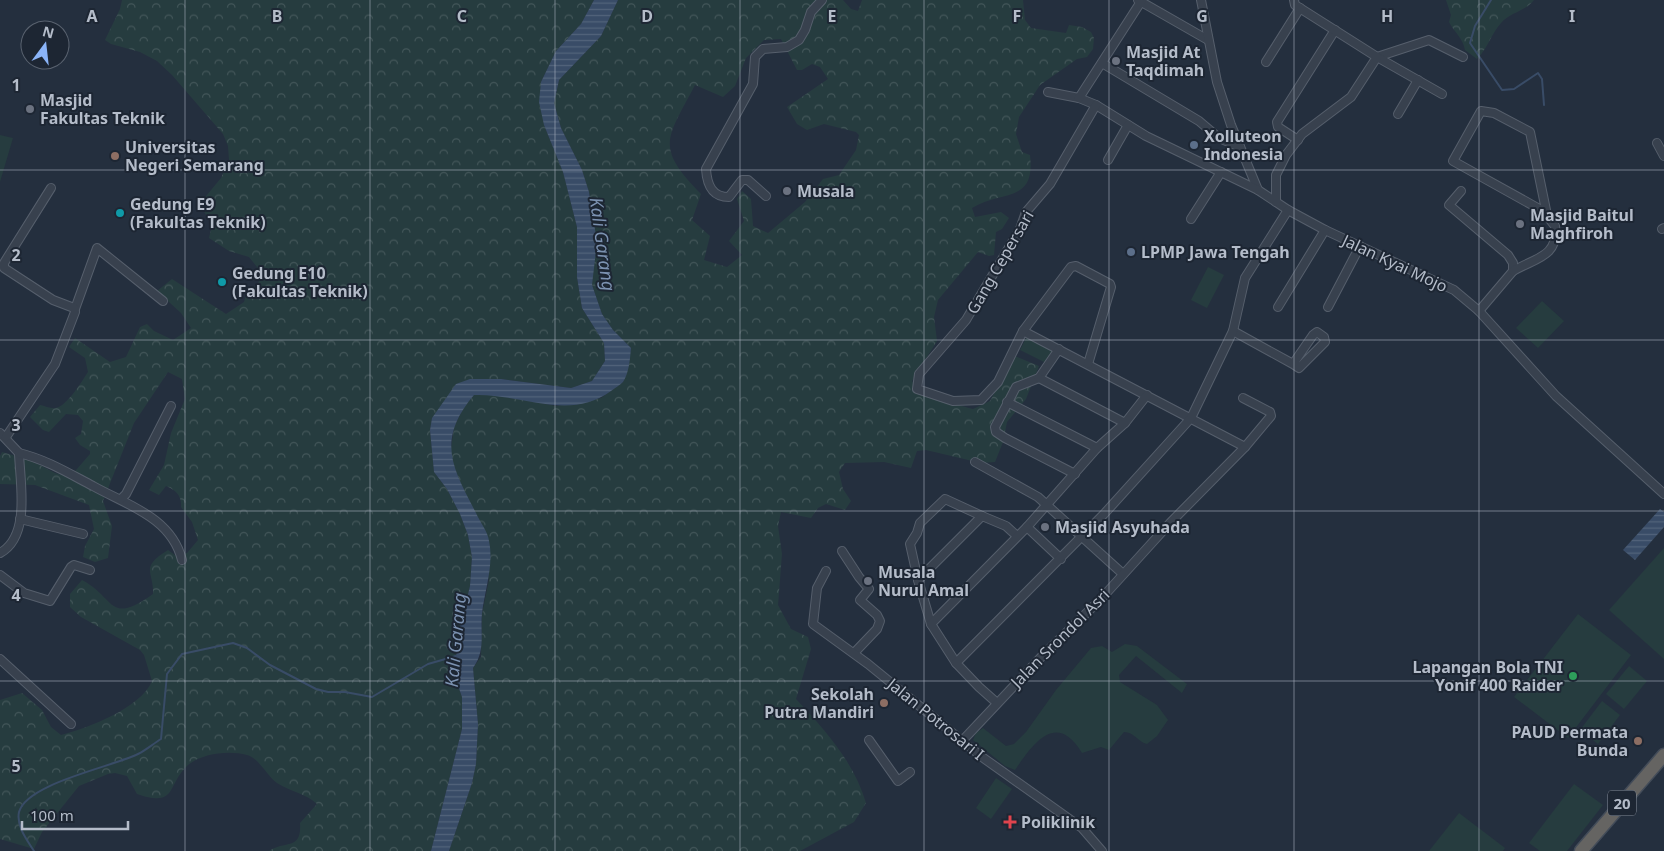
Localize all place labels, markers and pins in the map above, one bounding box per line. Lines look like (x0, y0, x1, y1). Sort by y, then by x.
place label: Masjid At Taqdimah (1126, 41, 1204, 81)
marker: Masjid At Taqdimah (1110, 55, 1122, 67)
place label: Masjid Fakultas Teknik (40, 89, 165, 129)
marker: Masjid Fakultas Teknik (24, 103, 36, 115)
place label: Xolluteon Indonesia (1204, 125, 1283, 165)
place label: Universitas Negeri Semarang (125, 136, 264, 176)
marker: Xolluteon Indonesia (1188, 139, 1200, 151)
marker: Universitas Negeri Semarang (109, 150, 121, 162)
place label: Musala (797, 180, 854, 202)
marker: Musala (781, 185, 793, 197)
place label: Gedung E9 (Fakultas Teknik) (130, 193, 266, 233)
place label: Masjid Baitul Maghfiroh (1530, 204, 1634, 244)
marker: Gedung E9 (Fakultas Teknik) (114, 207, 126, 219)
marker: Masjid Baitul Maghfiroh (1514, 218, 1526, 230)
place label: LPMP Jawa Tengah (1141, 241, 1290, 263)
marker: LPMP Jawa Tengah (1125, 246, 1137, 258)
place label: Gedung E10 (Fakultas Teknik) (232, 262, 368, 302)
marker: Gedung E10 (Fakultas Teknik) (216, 276, 228, 288)
place label: Masjid Asyuhada (1055, 516, 1190, 538)
marker: Masjid Asyuhada (1039, 521, 1051, 533)
place label: Musala Nurul Amal (878, 561, 969, 601)
marker: Musala Nurul Amal (862, 575, 874, 587)
place label: Lapangan Bola TNI Yonif 400 Raider (1413, 656, 1563, 696)
marker: Lapangan Bola TNI Yonif 400 Raider (1567, 670, 1579, 682)
place label: Sekolah Putra Mandiri (764, 683, 874, 723)
marker: Sekolah Putra Mandiri (878, 697, 890, 709)
place label: PAUD Permata Bunda (1511, 721, 1628, 761)
marker: PAUD Permata Bunda (1632, 735, 1644, 747)
place label: Poliklinik (1021, 811, 1095, 833)
marker: Poliklinik (1003, 815, 1017, 829)

